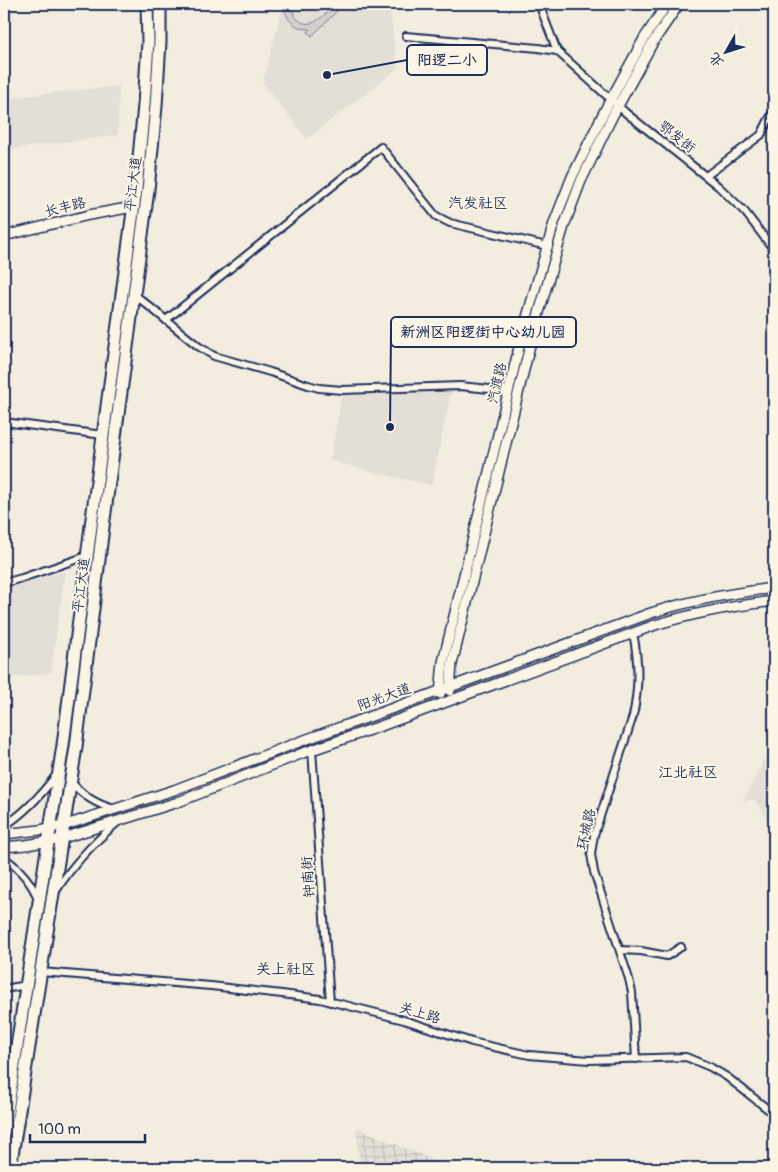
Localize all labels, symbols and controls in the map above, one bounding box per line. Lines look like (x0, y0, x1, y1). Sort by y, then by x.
north arrow (700, 28, 750, 78)
callout: 阳逻二小 (407, 45, 487, 75)
text: 北 (705, 49, 727, 71)
text: 阳逻二小 (417, 51, 477, 70)
street label: 鄂发街 (655, 117, 699, 157)
street label: 平江大道 (121, 155, 145, 213)
street label: 长丰路 (43, 194, 87, 220)
district label: 汽发社区 (448, 194, 508, 213)
callout: 新洲区阳逻街中心幼儿园 (391, 317, 576, 347)
text: 新洲区阳逻街中心幼儿园 (400, 323, 566, 342)
street label: 汽渡路 (484, 361, 510, 405)
street label: 平江大道 (69, 556, 93, 614)
street label: 阳光大道 (355, 679, 413, 715)
district label: 江北社区 (658, 763, 718, 782)
street label: 环城路 (573, 807, 599, 851)
street label: 钟南街 (298, 855, 318, 899)
district label: 关上社区 (256, 960, 316, 979)
street label: 关上路 (397, 999, 443, 1027)
scale bar (30, 1112, 145, 1144)
text: 100 m (38, 1120, 81, 1139)

